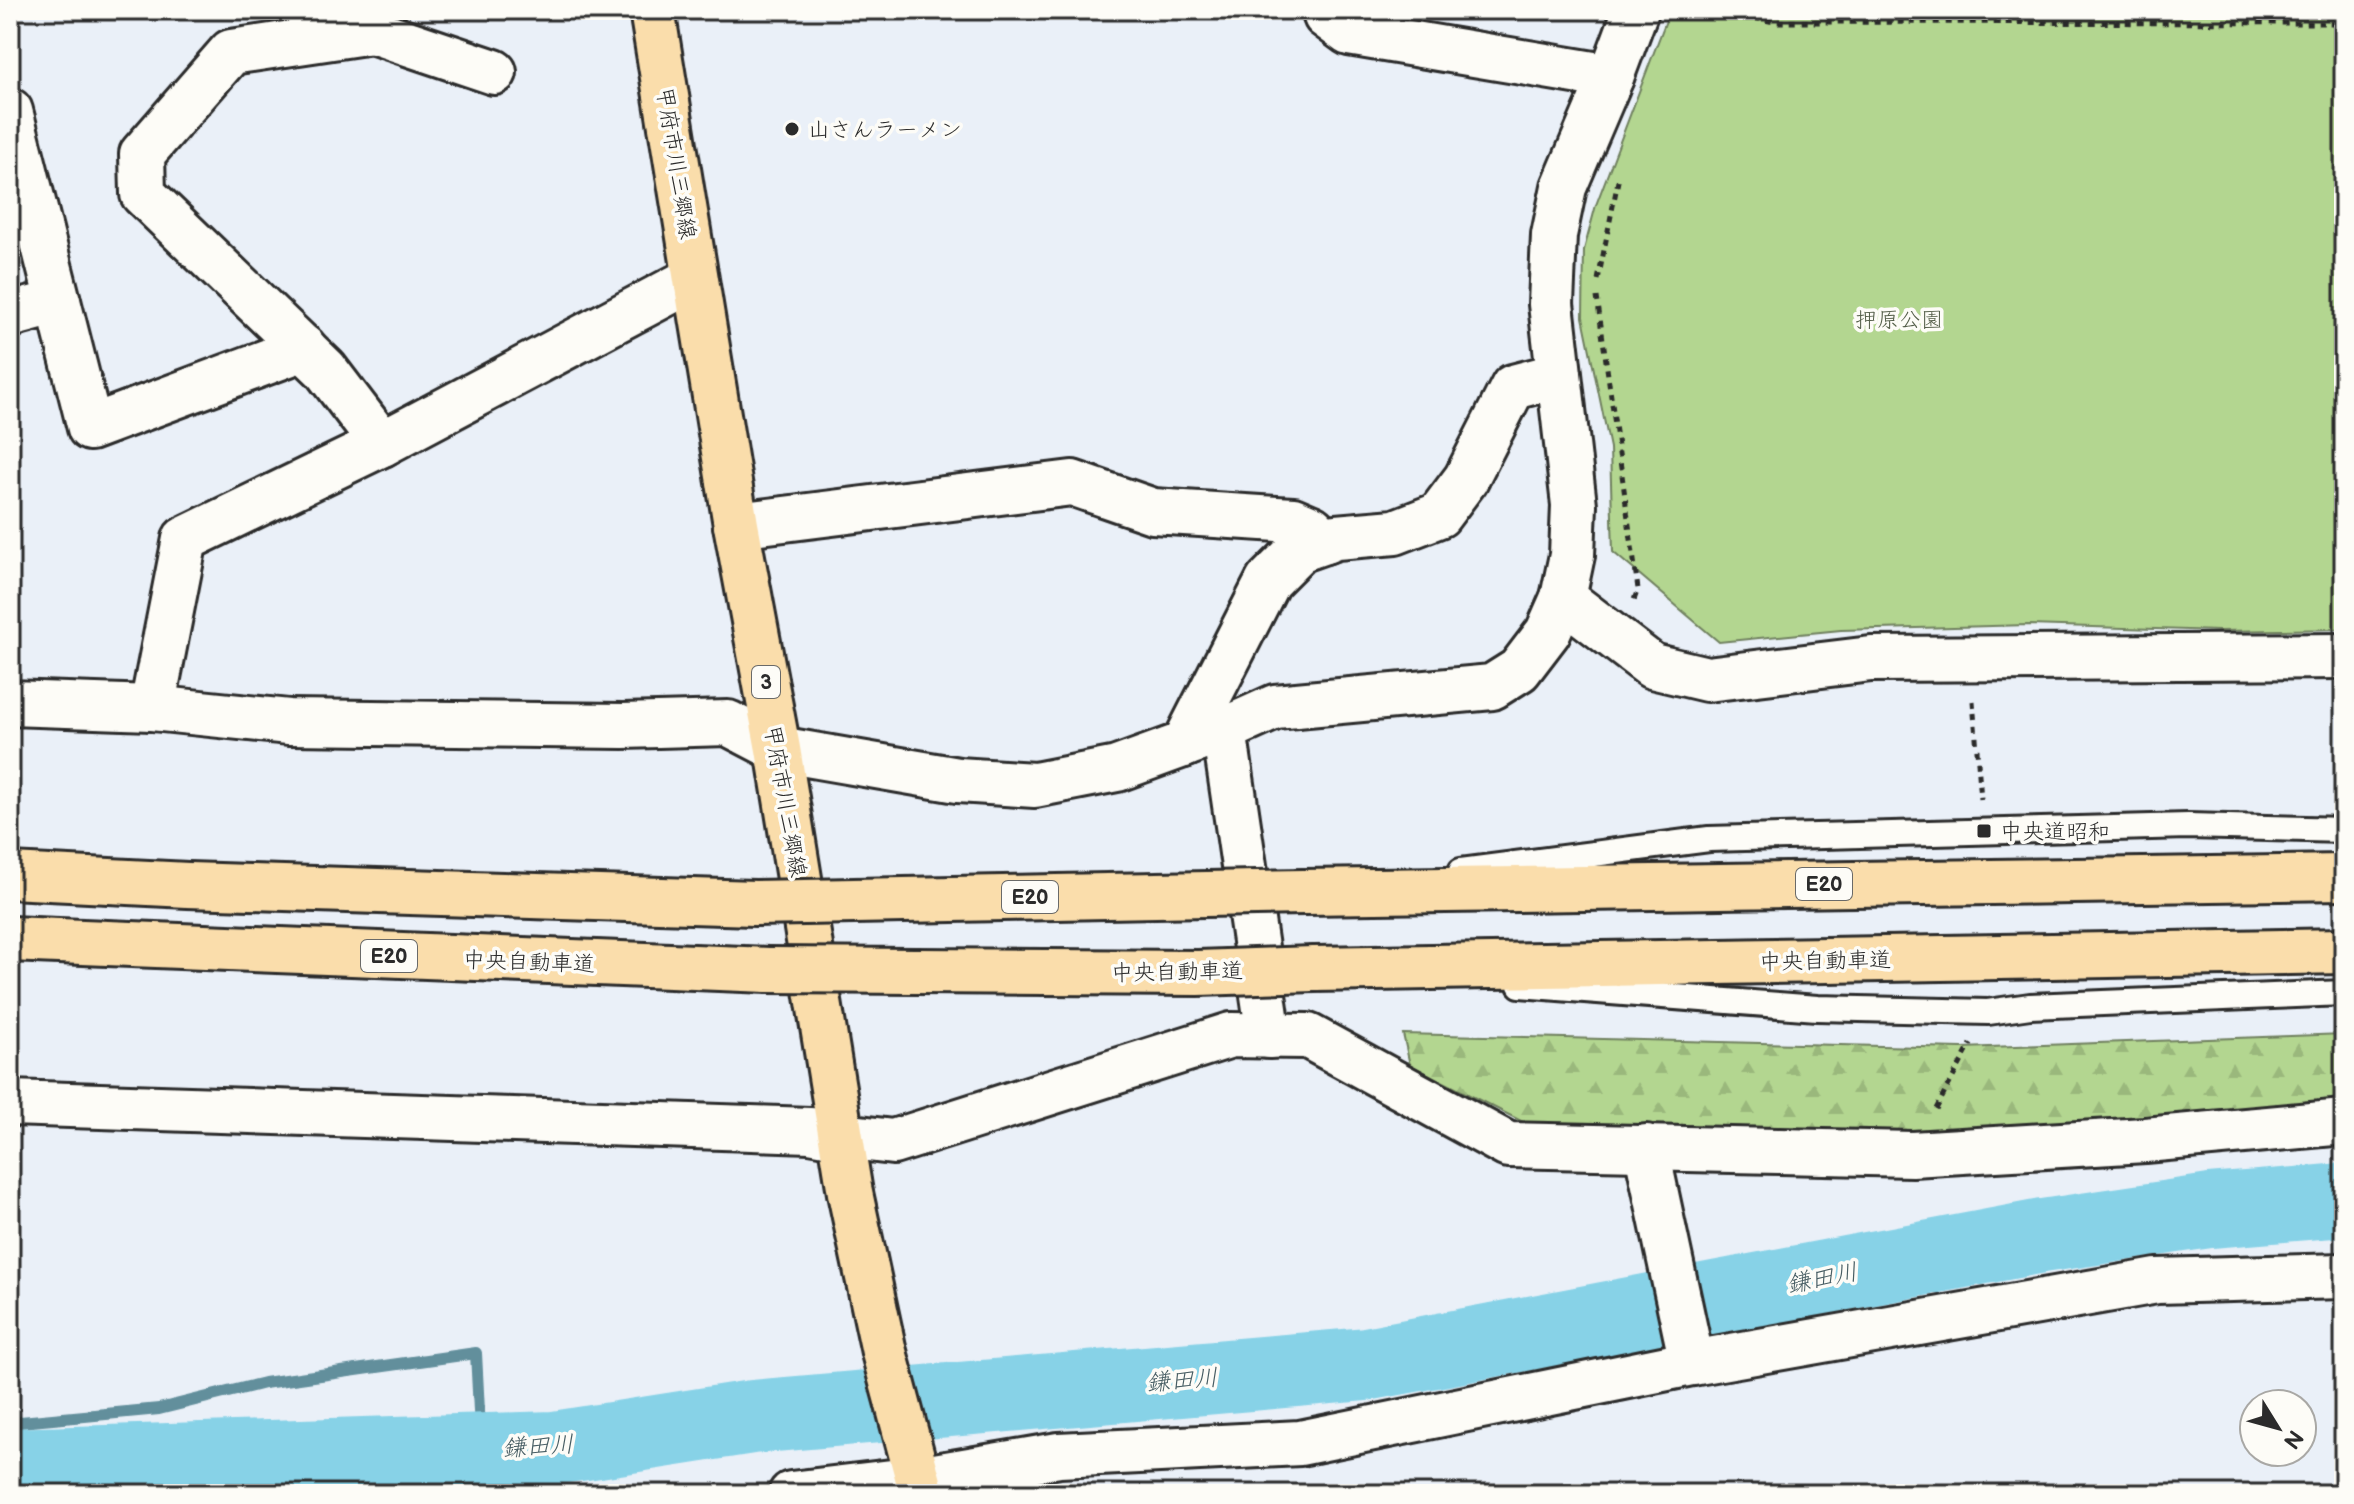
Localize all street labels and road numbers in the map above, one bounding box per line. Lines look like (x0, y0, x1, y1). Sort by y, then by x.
street label: 甲府市川三郷線 (650, 85, 701, 241)
road number: 3 (752, 666, 780, 698)
street label: 甲府市川三郷線 (758, 723, 811, 879)
road number: E20 (1796, 868, 1852, 900)
road number: E20 (1002, 881, 1058, 913)
road number: E20 (361, 940, 417, 972)
street label: 中央自動車道 (463, 947, 595, 978)
street label: 中央自動車道 (1759, 947, 1891, 976)
street label: 中央自動車道 (1111, 958, 1243, 987)

